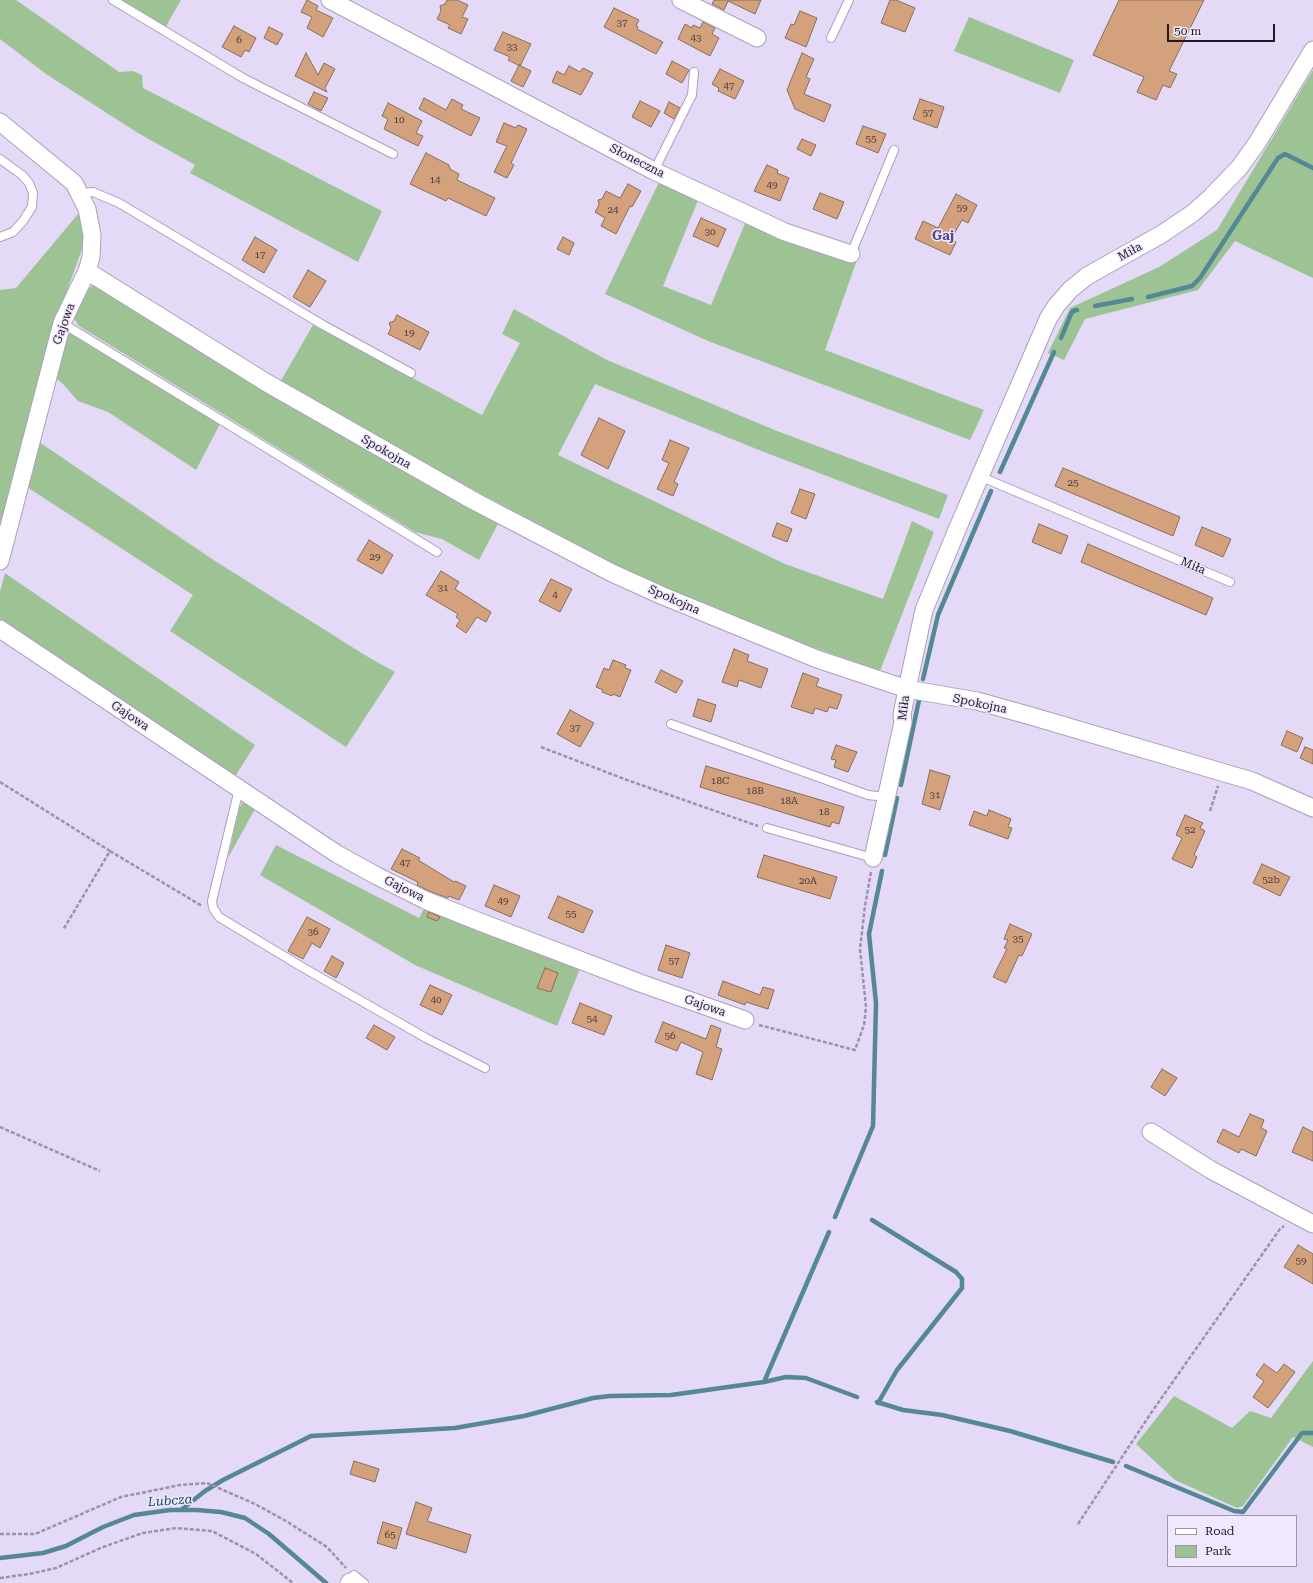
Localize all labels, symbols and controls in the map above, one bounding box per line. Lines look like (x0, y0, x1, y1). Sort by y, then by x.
scale bar (1169, 16, 1277, 42)
house number: 37 (616, 17, 628, 29)
text: 50 m (1174, 24, 1201, 38)
house number: 43 (690, 32, 702, 44)
house number: 6 (236, 34, 242, 46)
house number: 33 (506, 41, 518, 53)
house number: 47 (723, 80, 735, 92)
house number: 57 (922, 107, 934, 119)
house number: 10 (393, 114, 405, 126)
house number: 55 (865, 133, 877, 145)
street label: Słoneczna (607, 141, 667, 181)
house number: 14 (429, 174, 441, 186)
house number: 49 (766, 179, 778, 191)
house number: 59 (956, 202, 968, 214)
house number: 24 (607, 204, 619, 216)
house number: 30 (704, 226, 716, 238)
district label: Gaj (932, 228, 954, 244)
street label: Miła (1115, 240, 1145, 264)
house number: 17 (254, 249, 266, 261)
street label: Gajowa (50, 301, 78, 347)
house number: 19 (403, 327, 415, 339)
street label: Spokojna (359, 432, 413, 472)
house number: 25 (1067, 477, 1079, 489)
house number: 29 (369, 551, 381, 563)
street label: Miła (1178, 554, 1208, 578)
house number: 31 (437, 582, 449, 594)
street label: Spokojna (646, 582, 702, 618)
house number: 4 (552, 589, 558, 601)
street label: Spokojna (952, 691, 1008, 717)
street label: Miła (895, 694, 913, 722)
street label: Gajowa (108, 698, 152, 734)
house number: 37 (569, 722, 581, 734)
house number: 18C (711, 775, 729, 787)
house number: 18B (746, 785, 764, 797)
house number: 31 (929, 789, 941, 801)
house number: 18A (780, 795, 798, 807)
house number: 18 (818, 806, 830, 818)
house number: 52 (1184, 824, 1196, 836)
house number: 47 (399, 857, 411, 869)
street label: Gajowa (382, 873, 426, 905)
house number: 52b (1262, 874, 1280, 886)
house number: 20A (799, 875, 817, 887)
house number: 49 (497, 895, 509, 907)
house number: 55 (565, 908, 577, 920)
house number: 36 (307, 926, 319, 938)
house number: 35 (1012, 933, 1024, 945)
house number: 57 (668, 955, 680, 967)
street label: Gajowa (682, 992, 728, 1020)
house number: 40 (430, 994, 442, 1006)
house number: 54 (586, 1013, 598, 1025)
house number: 56 (664, 1030, 676, 1042)
house number: 59 (1295, 1255, 1307, 1267)
water label: Lubcza (147, 1492, 193, 1510)
legend (1167, 1515, 1297, 1567)
text: Road (1205, 1524, 1234, 1538)
house number: 65 (384, 1529, 396, 1541)
text: Park (1205, 1544, 1231, 1558)

